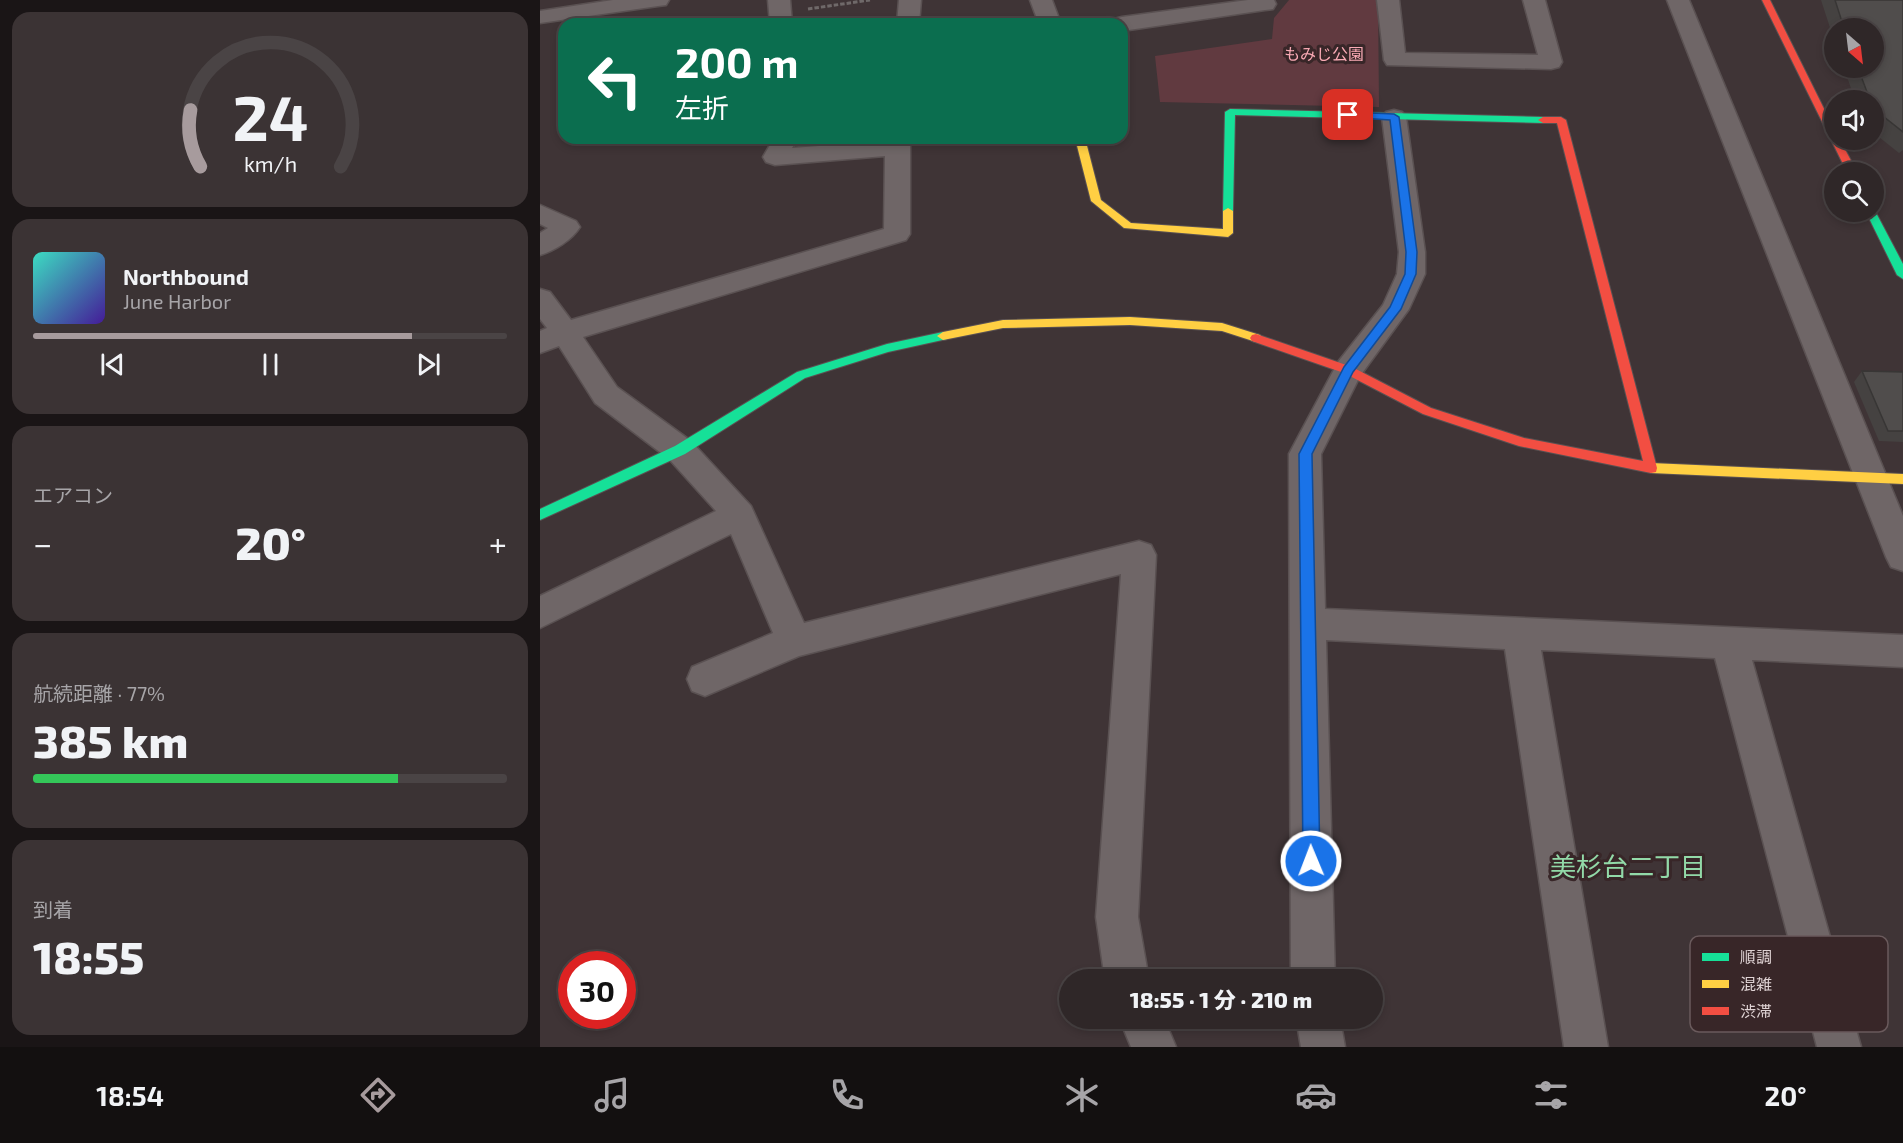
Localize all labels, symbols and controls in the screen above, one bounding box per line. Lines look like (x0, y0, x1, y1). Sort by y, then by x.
north arrow (1824, 18, 1884, 78)
map controls (1824, 18, 1884, 222)
text: 200 m (675, 36, 798, 86)
icon: left (576, 42, 654, 120)
park label: もみじ公園 (1284, 44, 1364, 63)
text: 24 (232, 79, 308, 154)
pin (1322, 89, 1373, 140)
button: sound (1824, 90, 1884, 150)
text: 左折 (675, 91, 729, 123)
icon: arrive (1331, 98, 1364, 131)
text: km/h (243, 151, 297, 176)
button: search (1824, 162, 1884, 222)
text: Northbound (123, 263, 249, 289)
text: June Harbor (123, 289, 231, 313)
icon: previous (96, 348, 129, 381)
icon: pause (254, 348, 287, 381)
icon: next (412, 348, 445, 381)
text: エアコン (33, 483, 113, 507)
text: 20° (235, 515, 306, 569)
text: − (33, 523, 52, 563)
text: + (489, 523, 507, 563)
text: 航続距離 · 77% (33, 681, 165, 705)
text: 385 km (33, 713, 188, 767)
position arrow (1279, 829, 1343, 893)
district label: 美杉台二丁目 (1550, 850, 1706, 881)
text: 到着 (33, 897, 73, 921)
text: 18:55 (33, 929, 144, 983)
legend (1690, 936, 1888, 1032)
text: 順調 (1740, 947, 1772, 966)
speed limit sign: 30 (558, 951, 636, 1029)
text: 混雑 (1740, 974, 1772, 993)
text: 18:55 · 1 分 · 210 m (1130, 986, 1312, 1012)
text: 渋滞 (1740, 1001, 1772, 1020)
icon: directions (357, 1074, 399, 1116)
icon: music (591, 1074, 633, 1116)
icon: phone (826, 1074, 868, 1116)
icon: climate (1061, 1074, 1103, 1116)
icon: car (1295, 1074, 1337, 1116)
icon: filters (1530, 1074, 1572, 1116)
text: 18:54 (96, 1079, 164, 1111)
text: 20° (1765, 1079, 1807, 1111)

